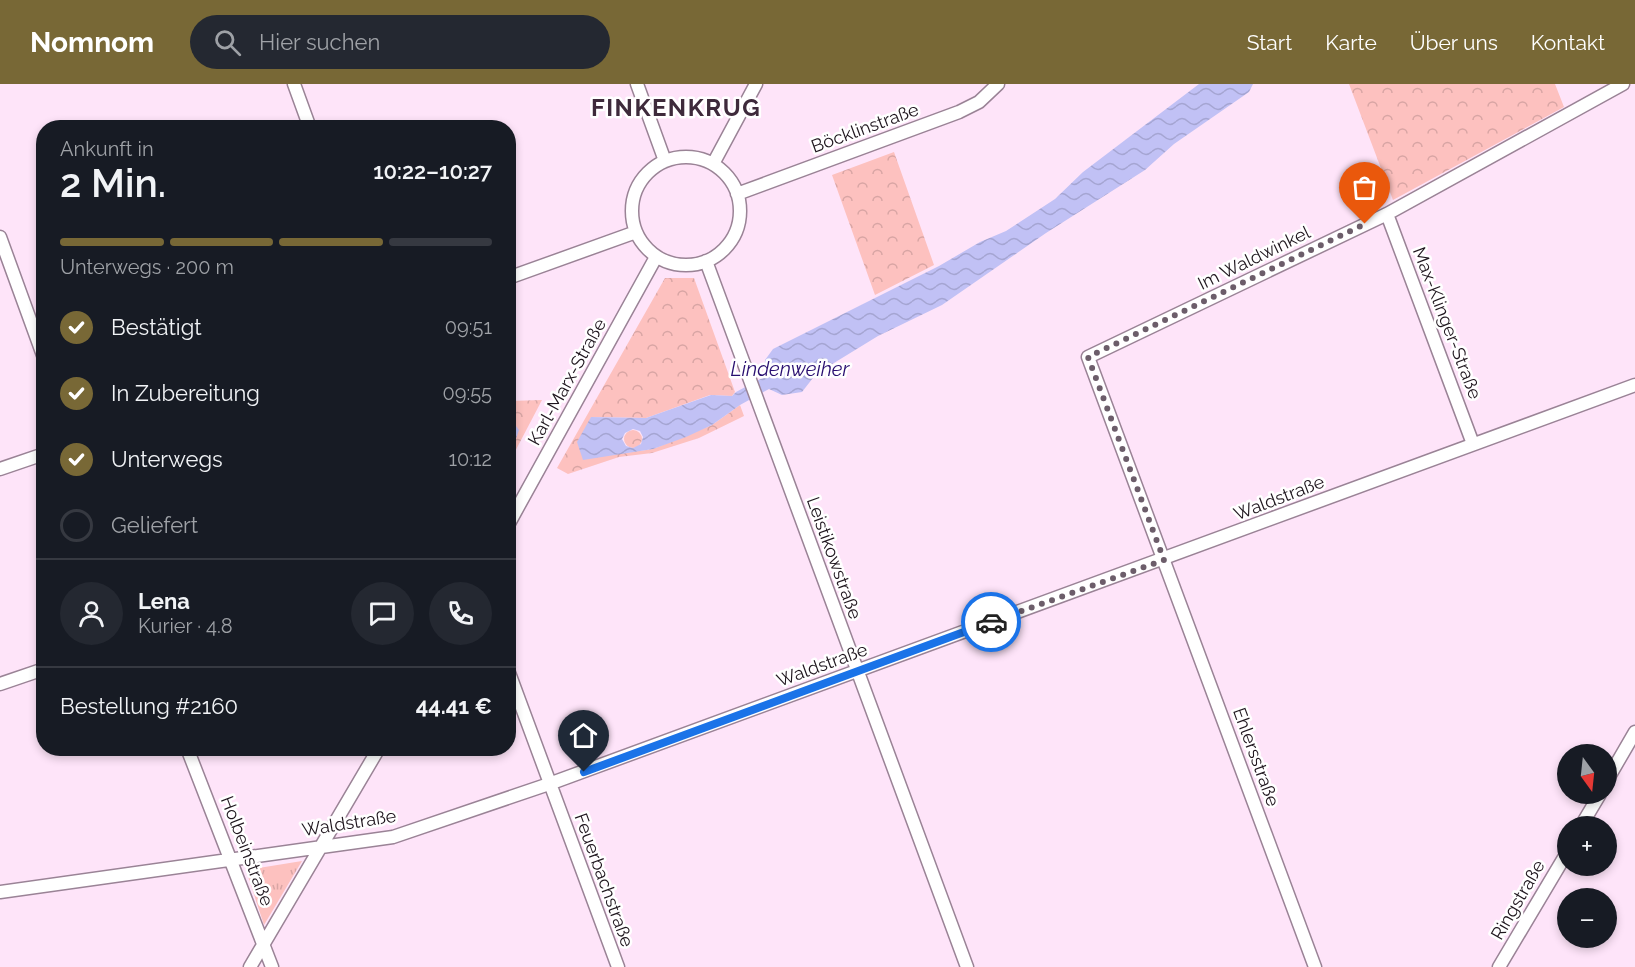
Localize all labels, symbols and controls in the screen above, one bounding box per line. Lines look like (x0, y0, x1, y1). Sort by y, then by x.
search box (190, 15, 610, 69)
text: Nomnom (30, 26, 154, 59)
icon: search (211, 26, 244, 59)
text: Hier suchen (259, 29, 380, 55)
text: Start (1247, 30, 1292, 55)
text: Karte (1325, 30, 1377, 55)
text: Über uns (1410, 30, 1498, 55)
text: Kontakt (1531, 30, 1605, 55)
district label: FINKENKRUG (591, 93, 761, 122)
street label: Böcklinstraße (808, 98, 922, 157)
text: Ankunft in (60, 137, 154, 161)
text: 10:22–10:27 (373, 158, 492, 184)
text: 2 Min. (60, 160, 166, 206)
pin (1339, 162, 1390, 224)
icon: bag (1348, 171, 1381, 204)
street label: Im Waldwinkel (1194, 221, 1313, 294)
street label: Max-Klinger-Straße (1409, 244, 1486, 402)
text: Unterwegs · 200 m (60, 255, 234, 279)
icon: check (60, 311, 93, 344)
text: Bestätigt (111, 314, 202, 340)
street label: Karl-Marx-Straße (523, 314, 610, 449)
text: 09:51 (445, 315, 492, 339)
water label: Lindenweiher (731, 357, 851, 381)
icon: check (60, 377, 93, 410)
text: In Zubereitung (111, 380, 260, 406)
text: 09:55 (442, 381, 492, 405)
icon: check (60, 443, 93, 476)
text: Unterwegs (111, 446, 223, 472)
text: 10:12 (448, 447, 492, 471)
street label: Waldstraße (1231, 471, 1327, 524)
street label: Leistikowstraße (803, 494, 866, 622)
text: Geliefert (111, 512, 198, 538)
button: person (60, 582, 123, 645)
button: chat (351, 582, 414, 645)
button: phone (429, 582, 492, 645)
text: Lena (138, 588, 190, 614)
courier (961, 592, 1021, 652)
icon: car (975, 606, 1008, 639)
text: Kurier · 4.8 (138, 614, 233, 638)
street label: Waldstraße (774, 638, 870, 691)
text: Bestellung #2160 (60, 693, 238, 719)
text: 44.41 € (416, 693, 492, 719)
street label: Ehlersstraße (1229, 705, 1284, 809)
pin (558, 710, 609, 772)
icon: home (567, 719, 600, 752)
north arrow (1557, 744, 1617, 804)
map controls (1557, 744, 1617, 948)
street label: Holbeinstraße (217, 793, 278, 909)
street label: Waldstraße (300, 805, 398, 840)
street label: Feuerbachstraße (571, 810, 639, 950)
button: + (1557, 816, 1617, 876)
street label: Ringstraße (1486, 856, 1549, 943)
button: − (1557, 888, 1617, 948)

